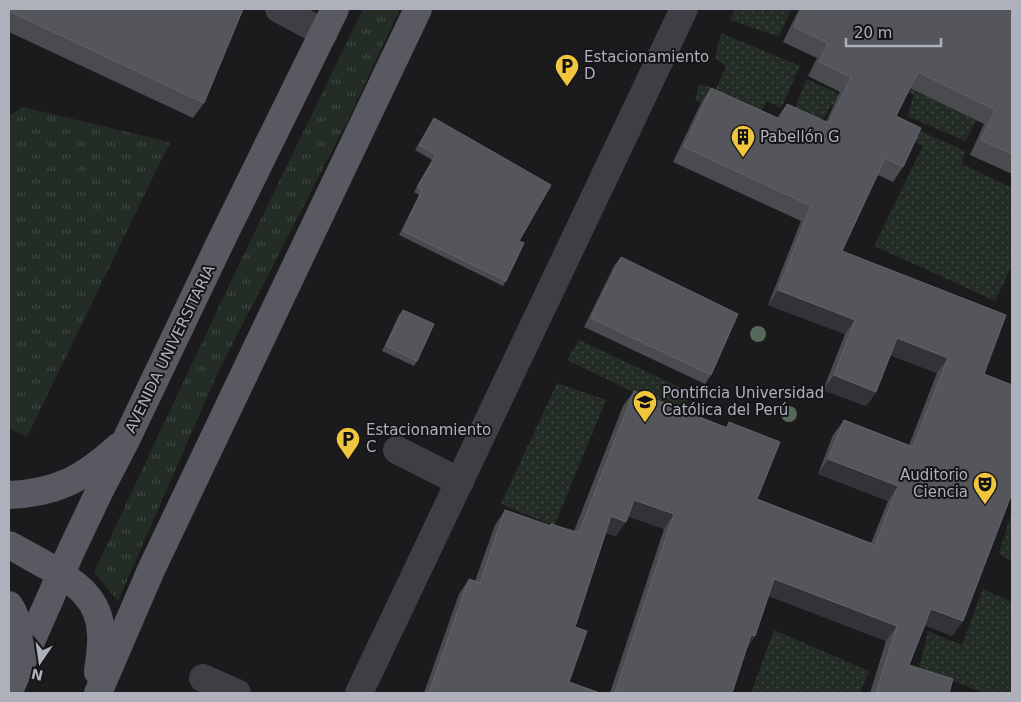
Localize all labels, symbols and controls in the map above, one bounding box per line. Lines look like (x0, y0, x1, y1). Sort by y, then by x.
scale bar (846, 15, 941, 47)
text: 20 m (854, 24, 892, 42)
place label: Estacionamiento D (584, 48, 709, 83)
parking icon: Estacionamiento D (554, 53, 580, 87)
building icon: Pabellón G (730, 124, 756, 158)
place label: Pabellón G (760, 128, 840, 146)
street label: AVENIDA UNIVERSITARIA (121, 261, 219, 436)
place label: Pontificia Universidad Católica del Perú (662, 384, 824, 419)
school or university icon: Pontificia Universidad Católica del Perú (632, 389, 658, 423)
place label: Estacionamiento C (366, 421, 491, 456)
parking icon: Estacionamiento C (335, 426, 361, 460)
place label: Auditorio Ciencia (900, 466, 968, 501)
theatre icon: Auditorio Ciencia (972, 471, 998, 505)
north arrow (15, 637, 65, 687)
text: N (30, 666, 45, 684)

